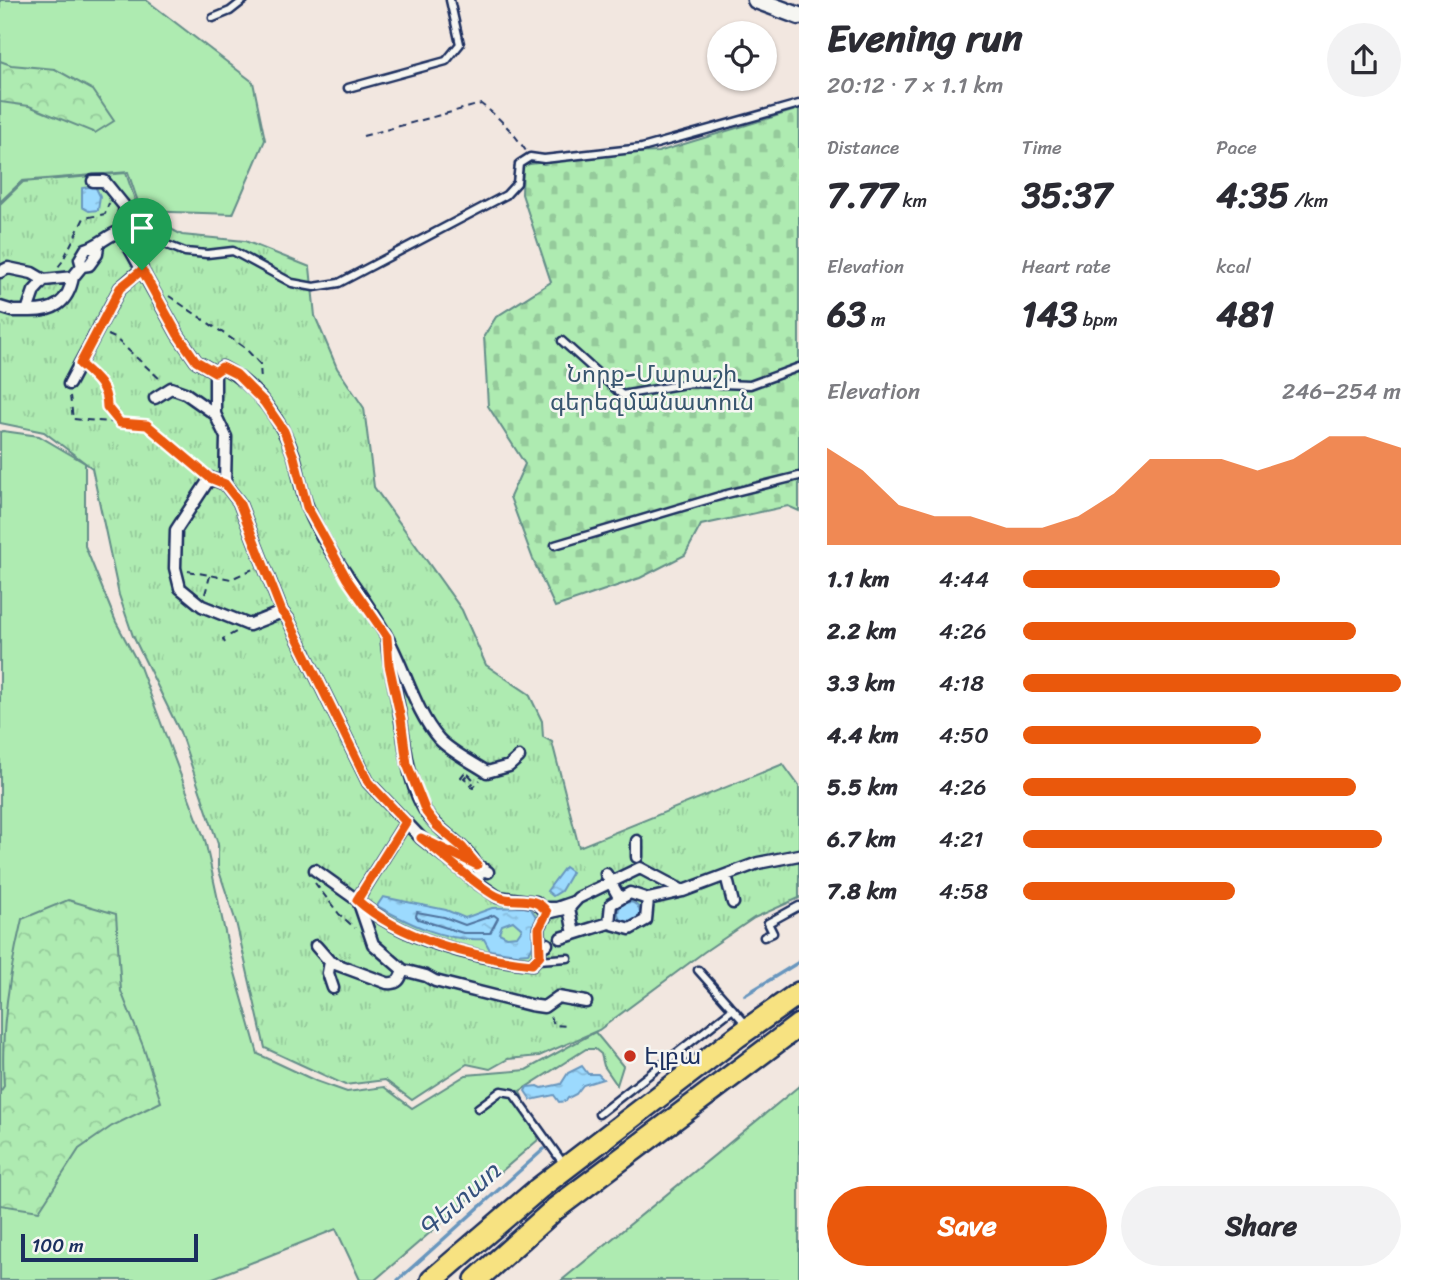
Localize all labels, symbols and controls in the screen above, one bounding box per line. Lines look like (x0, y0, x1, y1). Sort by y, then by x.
text: Evening run (827, 5, 1023, 72)
map controls (707, 21, 777, 91)
button: locate (707, 21, 777, 91)
button: share (1327, 23, 1401, 97)
text: 20:12 · 7 × 1.1 km (827, 65, 1003, 106)
text: Distance (827, 131, 899, 164)
text: Time (1022, 131, 1062, 164)
text: Pace (1216, 131, 1257, 164)
text: 7.77 (827, 164, 898, 226)
text: 35:37 (1022, 164, 1112, 226)
text: 4:35 (1216, 164, 1289, 226)
text: km (898, 184, 927, 217)
text: /km (1289, 184, 1328, 217)
pin (112, 198, 172, 270)
icon: arrive (123, 209, 161, 247)
text: Elevation (827, 250, 904, 283)
text: Heart rate (1022, 250, 1111, 283)
text: kcal (1216, 250, 1251, 283)
text: 63 (827, 283, 866, 345)
text: 143 (1022, 283, 1078, 345)
text: 481 (1216, 283, 1274, 345)
text: m (866, 303, 886, 336)
text: bpm (1078, 303, 1118, 336)
park label: Նորք-Մարաշի գերեզմանատուն (550, 353, 754, 423)
text: Elevation (827, 371, 920, 412)
text: 246–254 m (1282, 371, 1401, 412)
text: 1.1 km (827, 559, 890, 600)
text: 4:44 (939, 559, 989, 600)
text: 2.2 km (827, 611, 896, 652)
text: 4:26 (939, 611, 987, 652)
text: 3.3 km (827, 663, 895, 704)
text: 4:18 (939, 663, 984, 704)
text: 4.4 km (827, 715, 899, 756)
text: 4:50 (939, 715, 989, 756)
text: 5.5 km (827, 767, 898, 808)
text: 4:26 (939, 767, 987, 808)
text: 6.7 km (827, 819, 896, 860)
text: 4:21 (939, 819, 983, 860)
text: 7.8 km (827, 871, 897, 912)
text: 4:58 (939, 871, 988, 912)
place label: Էլբա (644, 1035, 701, 1077)
marker: Էլբա (622, 1048, 638, 1064)
water label: Գետառ (407, 1149, 512, 1250)
button: Save (827, 1186, 1107, 1266)
button: Share (1121, 1186, 1401, 1266)
text: 100 m (32, 1229, 84, 1262)
scale bar (21, 1231, 198, 1263)

